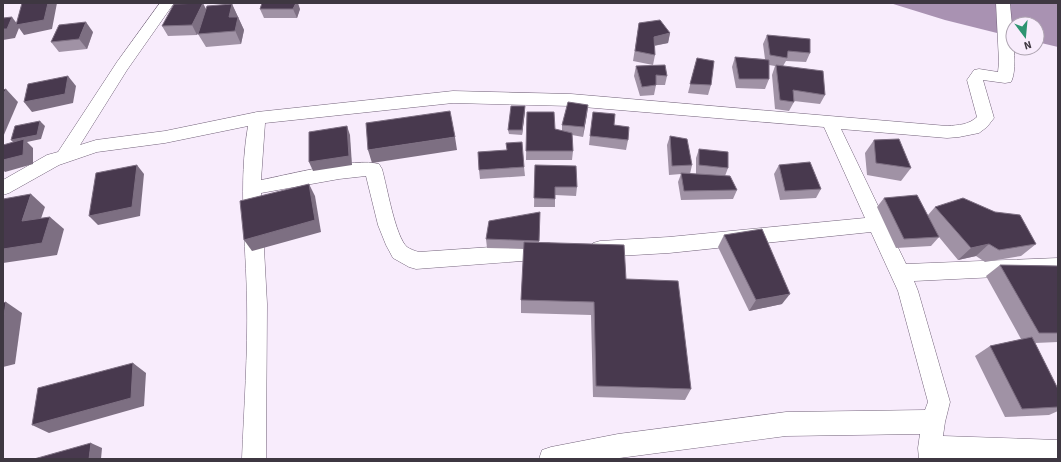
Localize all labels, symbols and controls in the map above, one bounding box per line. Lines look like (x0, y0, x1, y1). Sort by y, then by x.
north arrow (1005, 16, 1045, 56)
text: N (1022, 37, 1033, 53)

